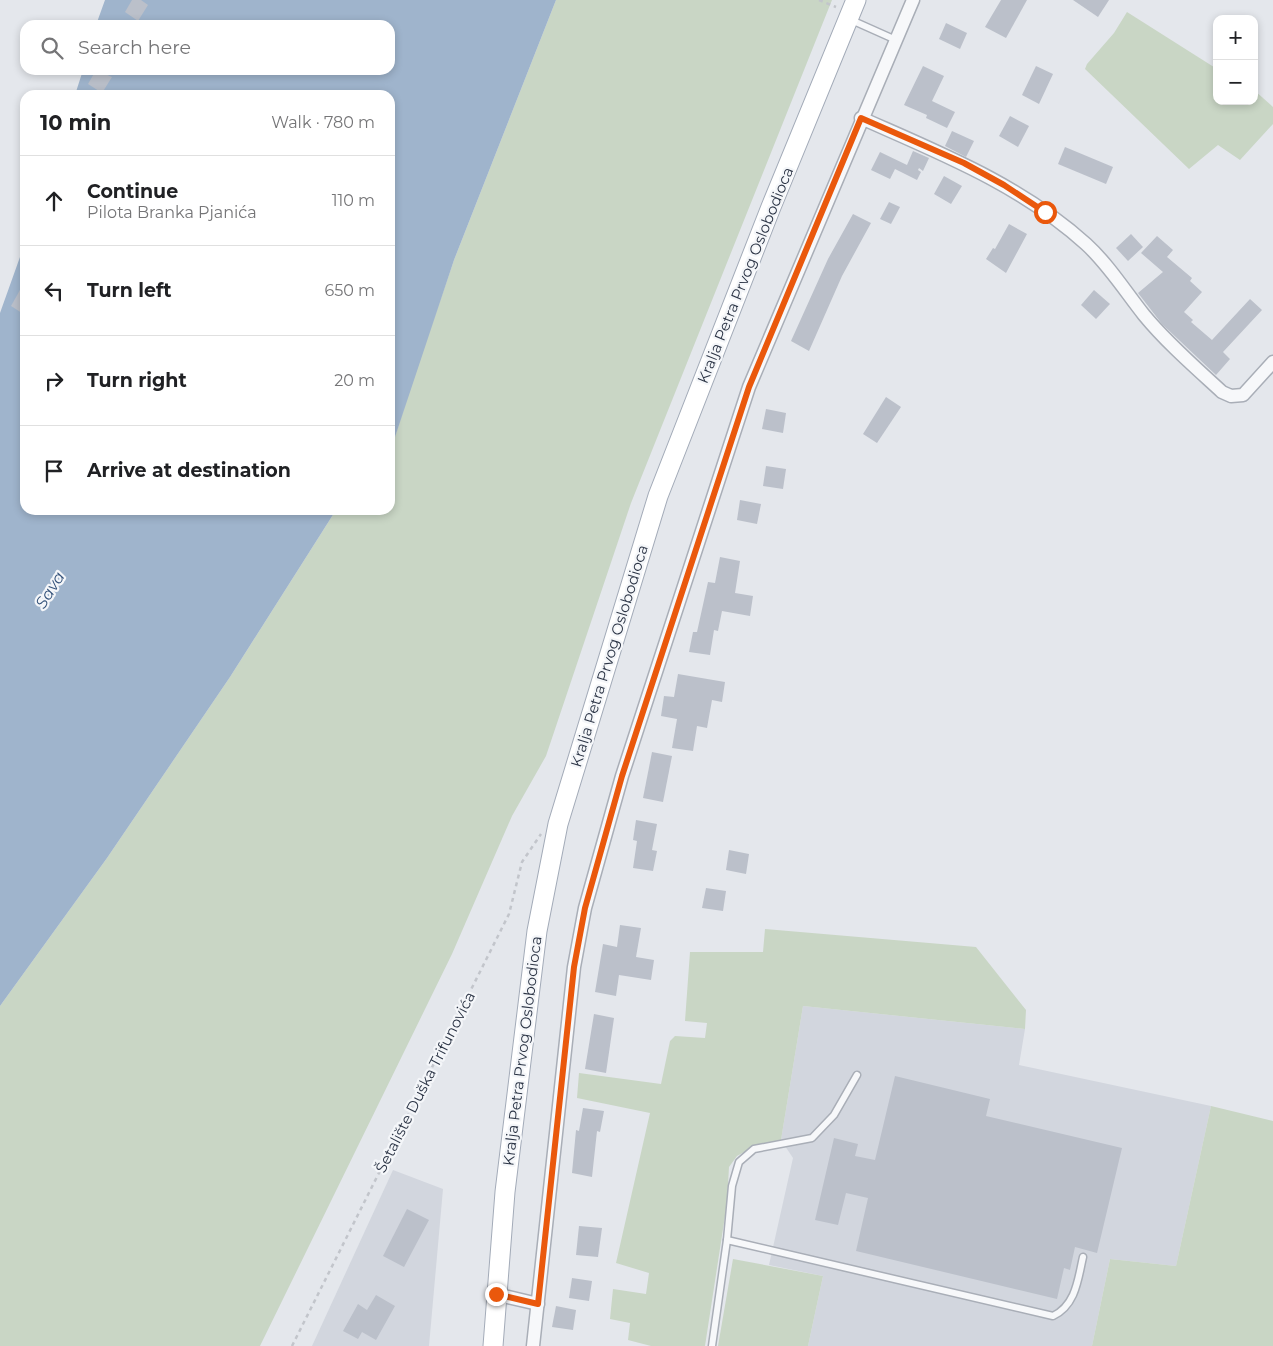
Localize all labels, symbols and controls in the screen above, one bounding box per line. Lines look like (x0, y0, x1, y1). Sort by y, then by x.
map controls (1213, 15, 1258, 105)
button: + (1213, 15, 1258, 60)
search box (20, 20, 395, 75)
icon: search (38, 34, 66, 62)
text: Search here (78, 36, 191, 59)
button: − (1213, 60, 1258, 105)
text: 10 min (40, 110, 111, 135)
text: Walk · 780 m (271, 113, 375, 132)
street label: Kralja Petra Prvog Oslobodioca (693, 164, 797, 386)
text: Continue (87, 180, 178, 203)
icon: ahead (40, 187, 68, 215)
text: 110 m (332, 191, 375, 210)
route start (1034, 201, 1057, 224)
text: Pilota Branka Pjanića (87, 203, 257, 222)
icon: left (40, 277, 68, 305)
text: Turn left (87, 279, 172, 302)
text: 650 m (324, 281, 375, 300)
icon: right (40, 367, 68, 395)
text: Turn right (87, 369, 187, 392)
text: 20 m (334, 371, 375, 390)
icon: arrive (40, 457, 68, 485)
text: Arrive at destination (87, 459, 291, 482)
street label: Kralja Petra Prvog Oslobodioca (566, 542, 652, 770)
water label: Sava (31, 568, 69, 612)
street label: Kralja Petra Prvog Oslobodioca (498, 935, 546, 1167)
street label: Šetalište Duška Trifunovića (371, 988, 479, 1176)
route end (485, 1283, 508, 1306)

